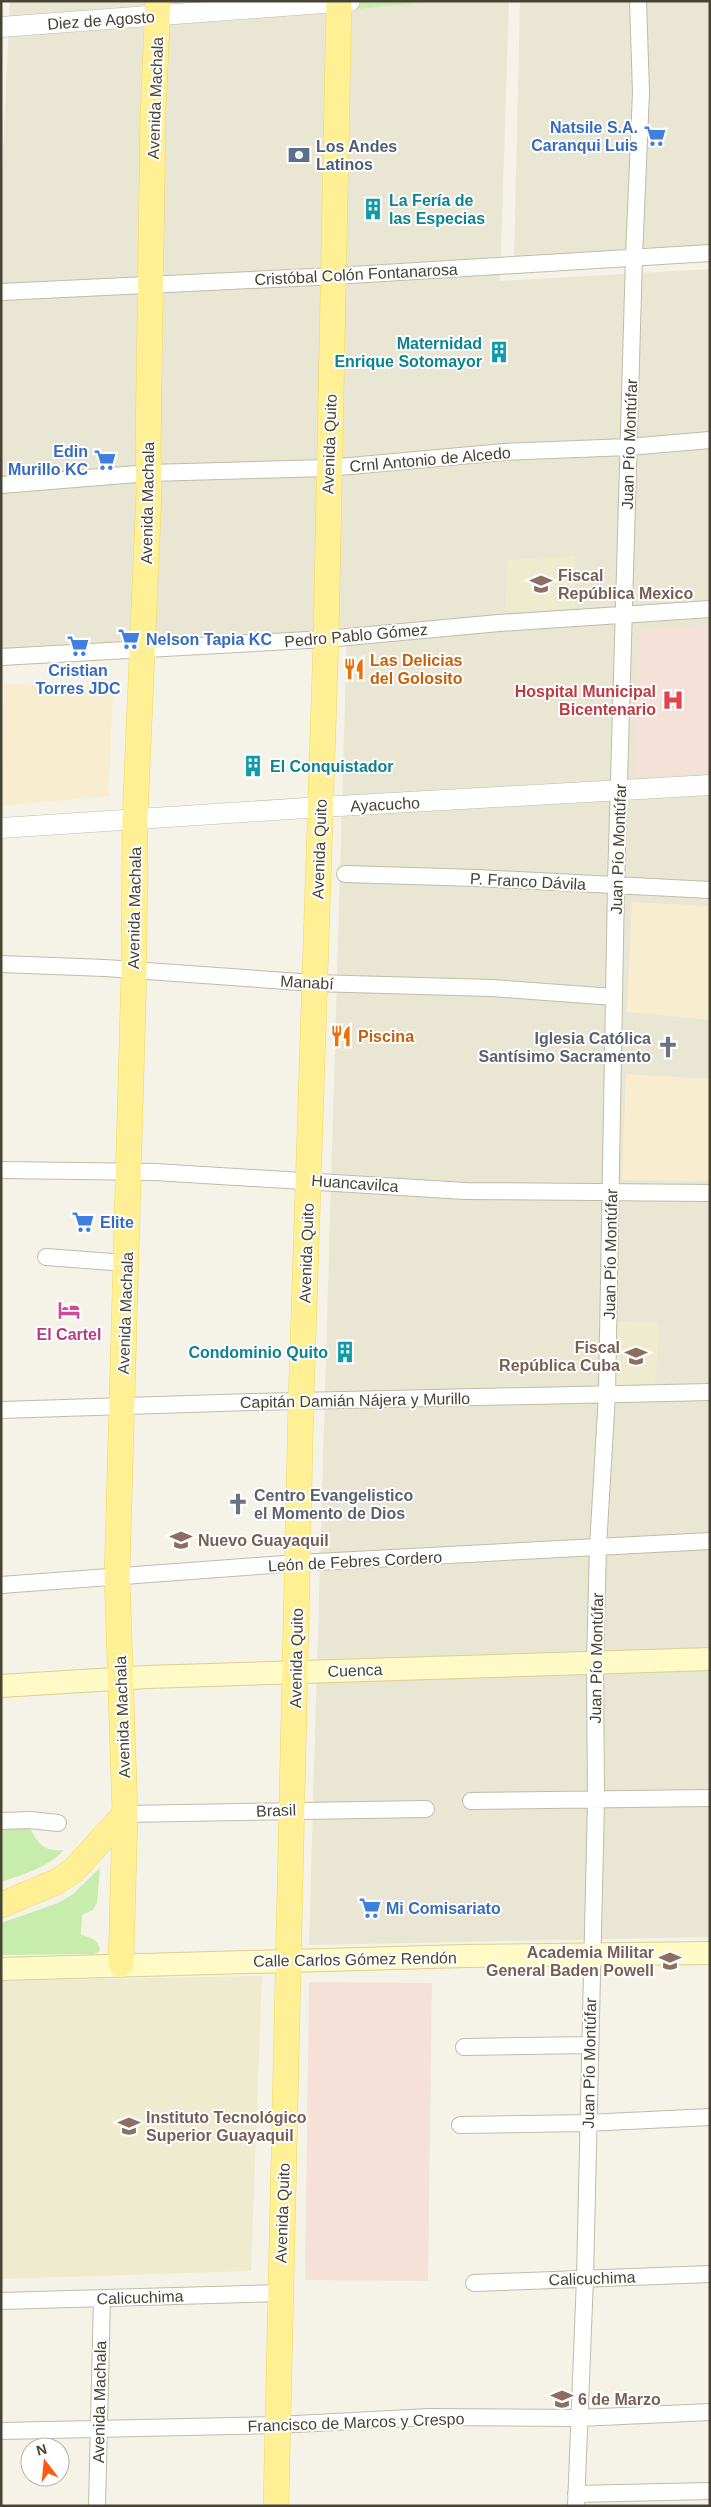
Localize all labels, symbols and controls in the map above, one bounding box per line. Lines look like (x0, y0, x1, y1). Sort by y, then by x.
street label: Diez de Agosto (47, 8, 155, 33)
street label: Avenida Machala (145, 36, 166, 160)
place label: Natsile S.A. Caranqui Luis (531, 119, 638, 154)
supermarket icon: Natsile S.A. Caranqui Luis (642, 123, 668, 149)
place label: Los Andes Latinos (316, 138, 397, 173)
bank icon: Los Andes Latinos (286, 142, 312, 168)
place label: La Fería de las Especias (389, 192, 485, 227)
building icon: La Fería de las Especias (360, 196, 386, 222)
street label: Cristóbal Colón Fontanarosa (254, 261, 458, 288)
place label: Maternidad Enrique Sotomayor (334, 335, 482, 370)
building icon: Maternidad Enrique Sotomayor (486, 339, 512, 365)
street label: Juan Pío Montúfar (619, 378, 640, 510)
street label: Avenida Quito (319, 394, 340, 494)
street label: Avenida Machala (138, 442, 157, 564)
place label: Edin Murillo KC (8, 443, 88, 478)
street label: Crnl Antonio de Alcedo (349, 444, 512, 475)
supermarket icon: Edin Murillo KC (92, 447, 118, 473)
place label: Fiscal República Mexico (558, 567, 693, 602)
school or university icon: Fiscal República Mexico (528, 571, 554, 597)
street label: Pedro Pablo Gómez (284, 621, 429, 650)
supermarket icon: Nelson Tapia KC (116, 626, 142, 652)
place label: Nelson Tapia KC (146, 631, 272, 648)
supermarket icon: Cristian Torres JDC (65, 633, 91, 659)
place label: Las Delicias del Golosito (370, 652, 463, 687)
restaurant icon: Las Delicias del Golosito (341, 656, 367, 682)
place label: Cristian Torres JDC (35, 662, 121, 697)
place label: Hospital Municipal Bicentenario (515, 683, 656, 718)
hospital icon: Hospital Municipal Bicentenario (660, 687, 686, 713)
building icon: El Conquistador (240, 753, 266, 779)
place label: El Conquistador (270, 758, 394, 775)
street label: Juan Pío Montúfar (608, 783, 629, 915)
street label: Ayacucho (350, 794, 421, 815)
street label: Avenida Quito (309, 799, 330, 899)
street label: Avenida Machala (125, 847, 144, 969)
street label: P. Franco Dávila (470, 870, 587, 893)
street label: Manabí (280, 973, 335, 992)
restaurant icon: Piscina (328, 1023, 354, 1049)
place label: Piscina (358, 1028, 414, 1045)
place label: Iglesia Católica Santísimo Sacramento (479, 1030, 651, 1065)
church icon: Iglesia Católica Santísimo Sacramento (655, 1034, 681, 1060)
street label: Huancavilca (311, 1172, 399, 1195)
street label: Juan Pío Montúfar (601, 1188, 620, 1320)
street label: Avenida Quito (296, 1203, 317, 1303)
supermarket icon: Elite (70, 1209, 96, 1235)
place label: Elite (100, 1214, 134, 1231)
street label: Avenida Machala (115, 1251, 136, 1375)
hotel icon: El Cartel (56, 1297, 82, 1323)
place label: El Cartel (37, 1326, 101, 1343)
building icon: Condominio Quito (332, 1339, 358, 1365)
place label: Fiscal República Cuba (499, 1339, 620, 1374)
school or university icon: Fiscal República Cuba (623, 1343, 649, 1369)
place label: Condominio Quito (188, 1344, 328, 1361)
street label: Capitán Damián Nájera y Murillo (240, 1390, 470, 1411)
place label: Centro Evangelistico el Momento de Dios (254, 1487, 413, 1522)
church icon: Centro Evangelistico el Momento de Dios (225, 1491, 251, 1517)
school or university icon: Nuevo Guayaquil (168, 1527, 194, 1553)
place label: Nuevo Guayaquil (198, 1532, 329, 1549)
street label: León de Febres Cordero (268, 1548, 443, 1575)
street label: Juan Pío Montúfar (587, 1592, 606, 1724)
street label: Avenida Quito (287, 1608, 306, 1708)
street label: Avenida Machala (112, 1655, 133, 1778)
street label: Cuenca (327, 1661, 383, 1680)
street label: Brasil (256, 1801, 296, 1820)
supermarket icon: Mi Comisariato (357, 1895, 383, 1921)
place label: Mi Comisariato (386, 1900, 501, 1917)
place label: Academia Militar General Baden Powell (486, 1944, 654, 1979)
school or university icon: Academia Militar General Baden Powell (657, 1948, 683, 1974)
street label: Calle Carlos Gómez Rendón (253, 1949, 457, 1970)
street label: Juan Pío Montúfar (580, 1997, 599, 2129)
place label: Instituto Tecnológico Superior Guayaquil (146, 2109, 307, 2144)
school or university icon: Instituto Tecnológico Superior Guayaquil (116, 2113, 142, 2139)
street label: Avenida Quito (272, 2163, 293, 2263)
street label: Calicuchima (548, 2268, 636, 2289)
street label: Calicuchima (96, 2287, 184, 2308)
street label: Avenida Machala (90, 2341, 109, 2463)
school or university icon: 6 de Marzo (549, 2386, 575, 2412)
place label: 6 de Marzo (578, 2391, 661, 2408)
street label: Francisco de Marcos y Crespo (247, 2410, 465, 2435)
north arrow (20, 2437, 70, 2487)
text: N (34, 2440, 48, 2459)

